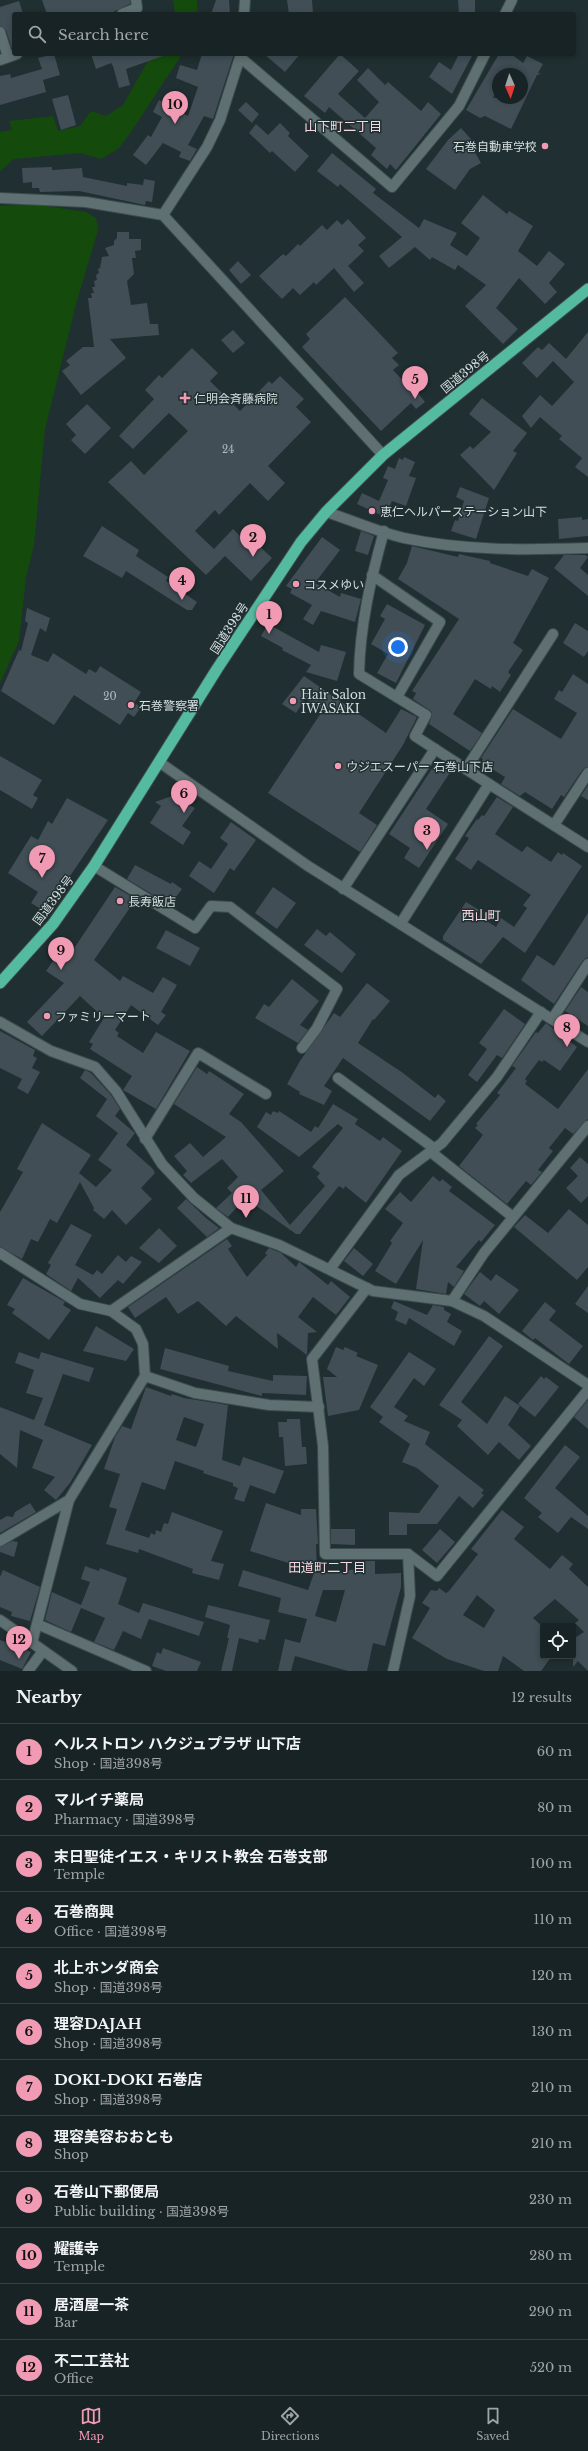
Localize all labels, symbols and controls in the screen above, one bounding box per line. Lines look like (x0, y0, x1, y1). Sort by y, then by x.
search box (12, 12, 576, 56)
icon: search (26, 23, 48, 45)
text: Search here (58, 25, 149, 44)
north arrow (492, 68, 528, 104)
pin: 10 (162, 91, 188, 124)
district label: 山下町二丁目 (304, 118, 382, 135)
place label: 石巻自動車学校 (453, 139, 537, 154)
marker: 石巻自動車学校 (540, 141, 550, 151)
street label: 国道398号 (438, 348, 492, 396)
pin: 5 (402, 366, 428, 399)
place label: 仁明会斉藤病院 (194, 391, 278, 406)
marker: 仁明会斉藤病院 (179, 392, 191, 404)
house number: 24 (222, 443, 234, 456)
place label: 恵仁ヘルパーステーション山下 (380, 504, 547, 519)
marker: 恵仁ヘルパーステーション山下 (367, 506, 377, 516)
pin: 2 (240, 524, 266, 557)
pin: 4 (169, 567, 195, 600)
place label: コスメゆい (304, 577, 364, 592)
marker: コスメゆい (291, 579, 301, 589)
street label: 国道398号 (207, 599, 251, 657)
pin: 1 (256, 601, 282, 634)
your location (388, 637, 408, 657)
place label: Hair Salon IWASAKI (301, 687, 366, 716)
house number: 20 (103, 690, 117, 703)
marker: Hair Salon IWASAKI (288, 696, 298, 706)
place label: 石巻警察署 (139, 698, 199, 713)
marker: 石巻警察署 (126, 700, 136, 710)
place label: ウジエスーパー 石巻山下店 (346, 759, 493, 774)
marker: ウジエスーパー 石巻山下店 (333, 761, 343, 771)
pin: 6 (171, 780, 197, 813)
pin: 3 (414, 817, 440, 850)
pin: 7 (29, 845, 55, 878)
street label: 国道398号 (29, 872, 77, 928)
place label: 長寿飯店 (128, 894, 176, 909)
marker: 長寿飯店 (115, 896, 125, 906)
district label: 西山町 (461, 907, 501, 924)
pin: 9 (48, 937, 74, 970)
place label: ファミリーマート (55, 1009, 151, 1024)
marker: ファミリーマート (42, 1011, 52, 1021)
pin: 8 (554, 1014, 580, 1047)
pin: 11 (233, 1185, 259, 1218)
district label: 田道町二丁目 (288, 1559, 366, 1576)
map controls (540, 1623, 576, 1659)
button: locate (540, 1623, 576, 1659)
pin: 12 (6, 1626, 32, 1659)
text: Nearby (16, 1687, 82, 1708)
text: 12 results (511, 1689, 572, 1706)
text: ヘルストロン ハクジュプラザ 山下店 (54, 1734, 301, 1753)
text: 1 (26, 1743, 32, 1760)
text: 60 m (537, 1743, 572, 1760)
text: Shop · 国道398号 (54, 1755, 163, 1772)
text: マルイチ薬局 (54, 1790, 144, 1809)
text: 2 (25, 1799, 33, 1816)
text: 80 m (537, 1799, 572, 1816)
text: Pharmacy · 国道398号 (54, 1811, 196, 1828)
text: 末日聖徒イエス・キリスト教会 石巻支部 (54, 1847, 328, 1866)
text: 3 (25, 1855, 33, 1872)
text: 100 m (530, 1855, 572, 1872)
text: Temple (54, 1866, 105, 1883)
text: 石巻商興 (54, 1902, 114, 1921)
text: 4 (25, 1911, 33, 1928)
text: 110 m (533, 1911, 572, 1928)
text: Office · 国道398号 (54, 1923, 168, 1940)
text: 北上ホンダ商会 (54, 1958, 159, 1977)
text: 5 (25, 1967, 33, 1984)
text: 120 m (531, 1967, 572, 1984)
text: Shop · 国道398号 (54, 1979, 163, 1996)
text: 理容DAJAH (54, 2014, 142, 2033)
text: 6 (25, 2023, 33, 2040)
text: 130 m (531, 2023, 572, 2040)
text: Shop · 国道398号 (54, 2035, 163, 2052)
text: DOKI-DOKI 石巻店 (54, 2070, 203, 2089)
text: 7 (26, 2079, 32, 2096)
text: 210 m (531, 2079, 572, 2096)
text: Shop · 国道398号 (54, 2091, 163, 2108)
text: 理容美容おおとも (54, 2127, 174, 2146)
text: 8 (25, 2135, 33, 2152)
text: 210 m (531, 2135, 572, 2152)
text: Shop (54, 2146, 89, 2163)
text: 石巻山下郵便局 (54, 2182, 159, 2201)
text: 9 (25, 2191, 33, 2208)
text: 230 m (529, 2191, 572, 2208)
text: Public building · 国道398号 (54, 2203, 230, 2220)
text: 耀護寺 (54, 2239, 99, 2258)
text: 10 (21, 2247, 37, 2264)
text: 280 m (529, 2247, 572, 2264)
text: Temple (54, 2258, 105, 2275)
text: 居酒屋一茶 (54, 2295, 129, 2314)
text: 11 (23, 2303, 35, 2320)
text: 290 m (529, 2303, 572, 2320)
text: Bar (54, 2314, 77, 2331)
text: 不二工芸社 (54, 2351, 129, 2370)
text: 12 (22, 2359, 36, 2376)
text: 520 m (530, 2359, 572, 2376)
text: Office (54, 2370, 93, 2387)
tab: Map (78, 2405, 104, 2443)
tab: Directions (261, 2405, 319, 2443)
tab: Saved (476, 2405, 510, 2443)

